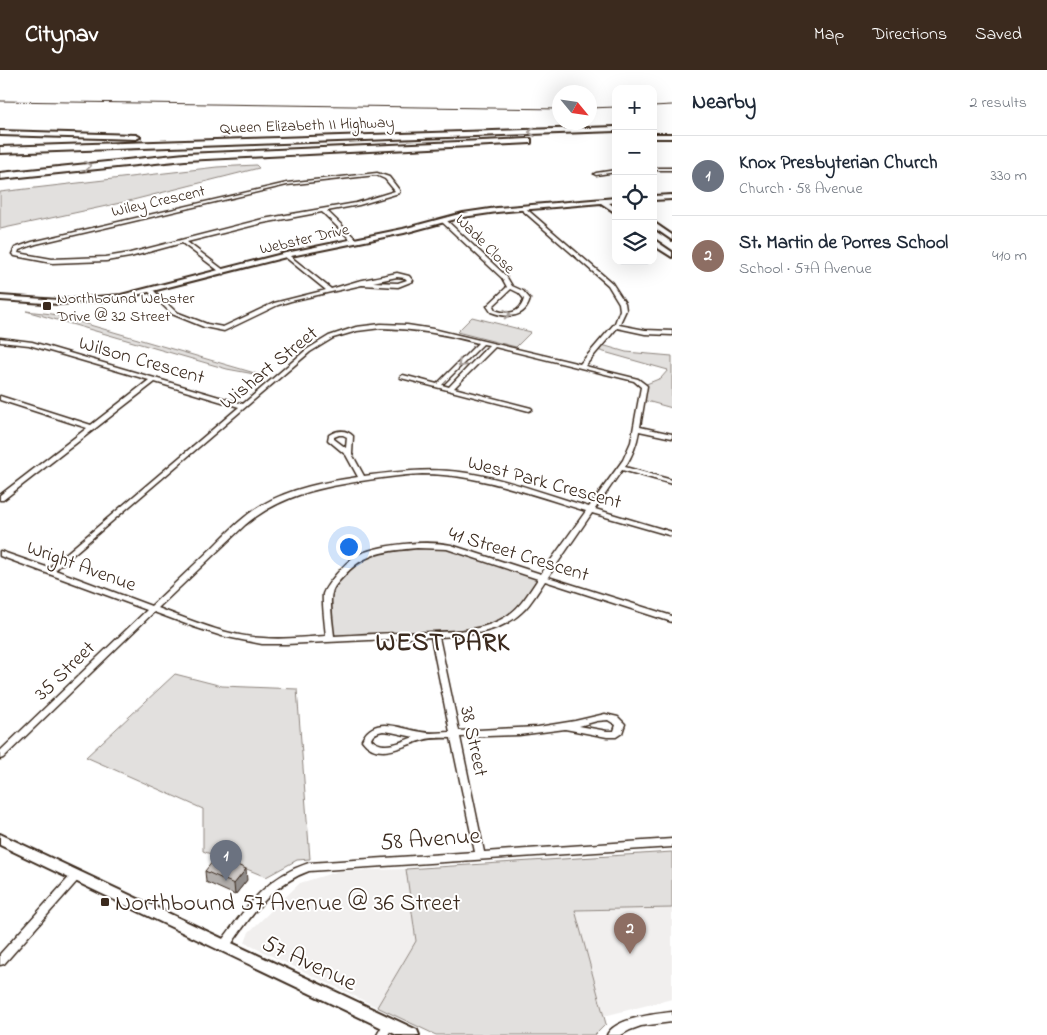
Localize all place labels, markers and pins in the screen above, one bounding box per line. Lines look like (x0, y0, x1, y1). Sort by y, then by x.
place label: Northbound Webster Drive @ 32 Street (56, 287, 195, 329)
marker: Northbound Webster Drive @ 32 Street (41, 300, 53, 312)
pin: 1 (210, 840, 242, 881)
place label: Northbound 57 Avenue @ 36 Street (115, 887, 461, 922)
marker: Northbound 57 Avenue @ 36 Street (99, 896, 111, 908)
pin: 2 (614, 913, 646, 954)

